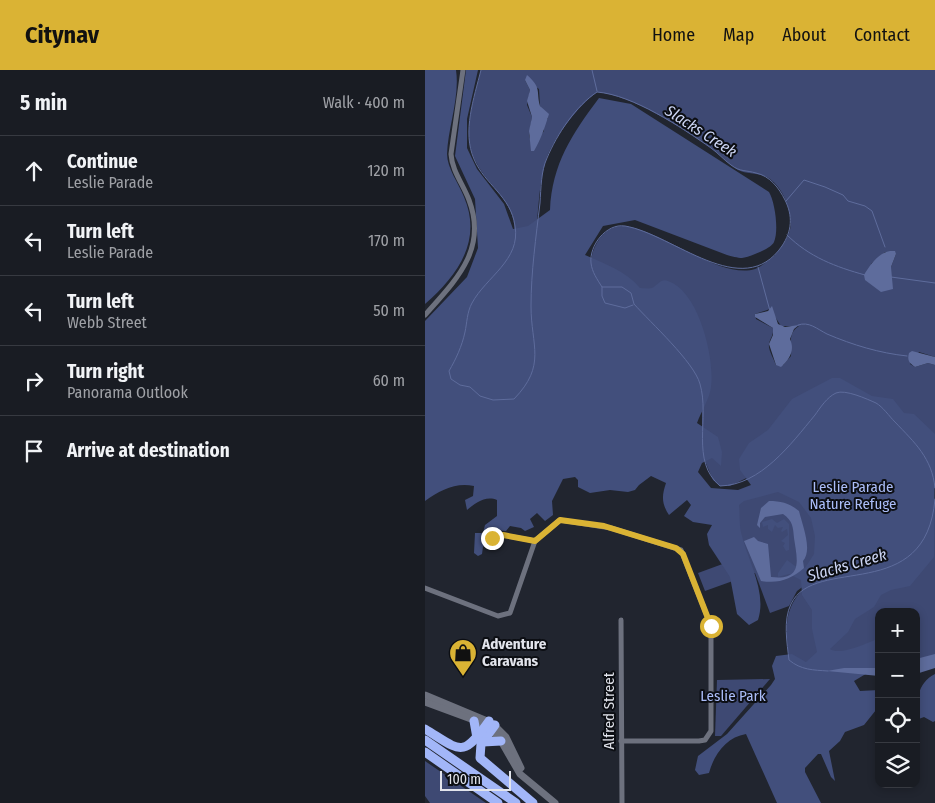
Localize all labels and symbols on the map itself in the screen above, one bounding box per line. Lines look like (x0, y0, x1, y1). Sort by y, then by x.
water label: Slacks Creek (661, 100, 740, 161)
park label: Leslie Parade Nature Refuge (810, 478, 896, 513)
route end (481, 527, 504, 550)
water label: Slacks Creek (804, 545, 889, 586)
route start (700, 615, 723, 638)
place label: Adventure Caravans (481, 635, 547, 670)
shop icon: Adventure Caravans (448, 638, 478, 677)
street label: Alfred Street (600, 672, 618, 750)
park label: Leslie Park (700, 687, 766, 705)
scale bar (440, 768, 511, 791)

